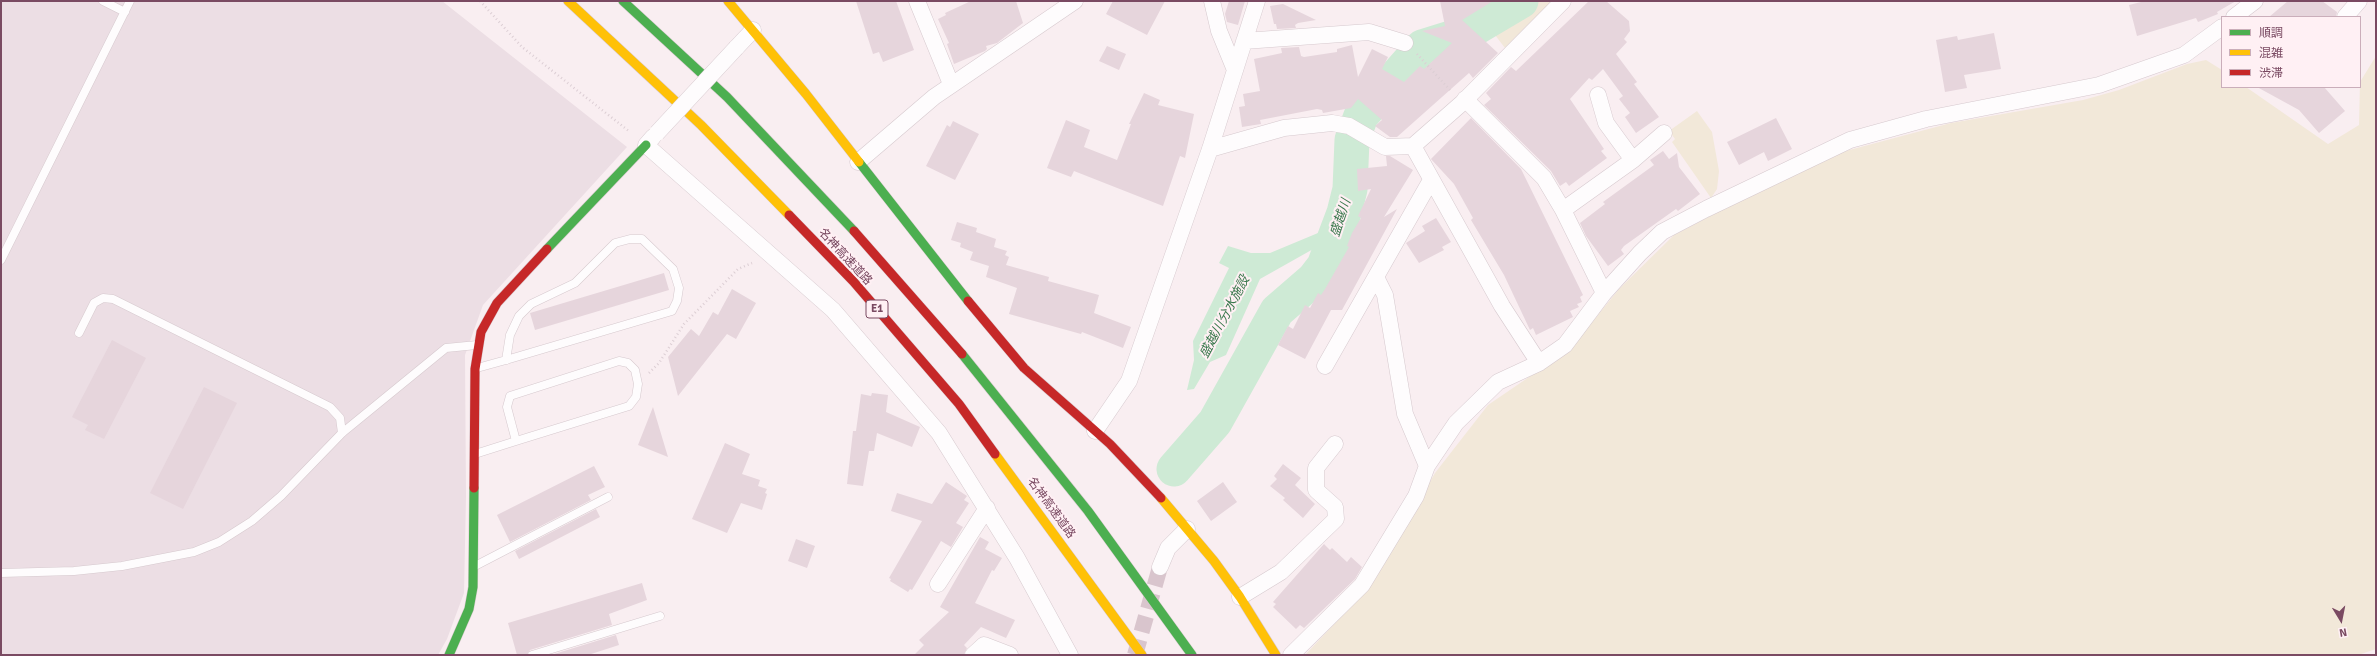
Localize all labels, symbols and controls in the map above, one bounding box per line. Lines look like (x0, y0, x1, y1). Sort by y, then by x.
legend (2221, 16, 2361, 88)
text: 順調 (2259, 26, 2283, 41)
text: 混雑 (2259, 46, 2283, 61)
text: 渋滞 (2259, 66, 2283, 81)
water label: 盛越川 (1328, 197, 1354, 239)
street label: 名神高速道路 (815, 226, 875, 288)
water label: 盛越川分水施設 (1197, 273, 1253, 361)
road number: E1 (866, 300, 888, 318)
street label: 名神高速道路 (1024, 475, 1078, 541)
north arrow (2321, 600, 2361, 640)
text: N (2338, 625, 2348, 639)

